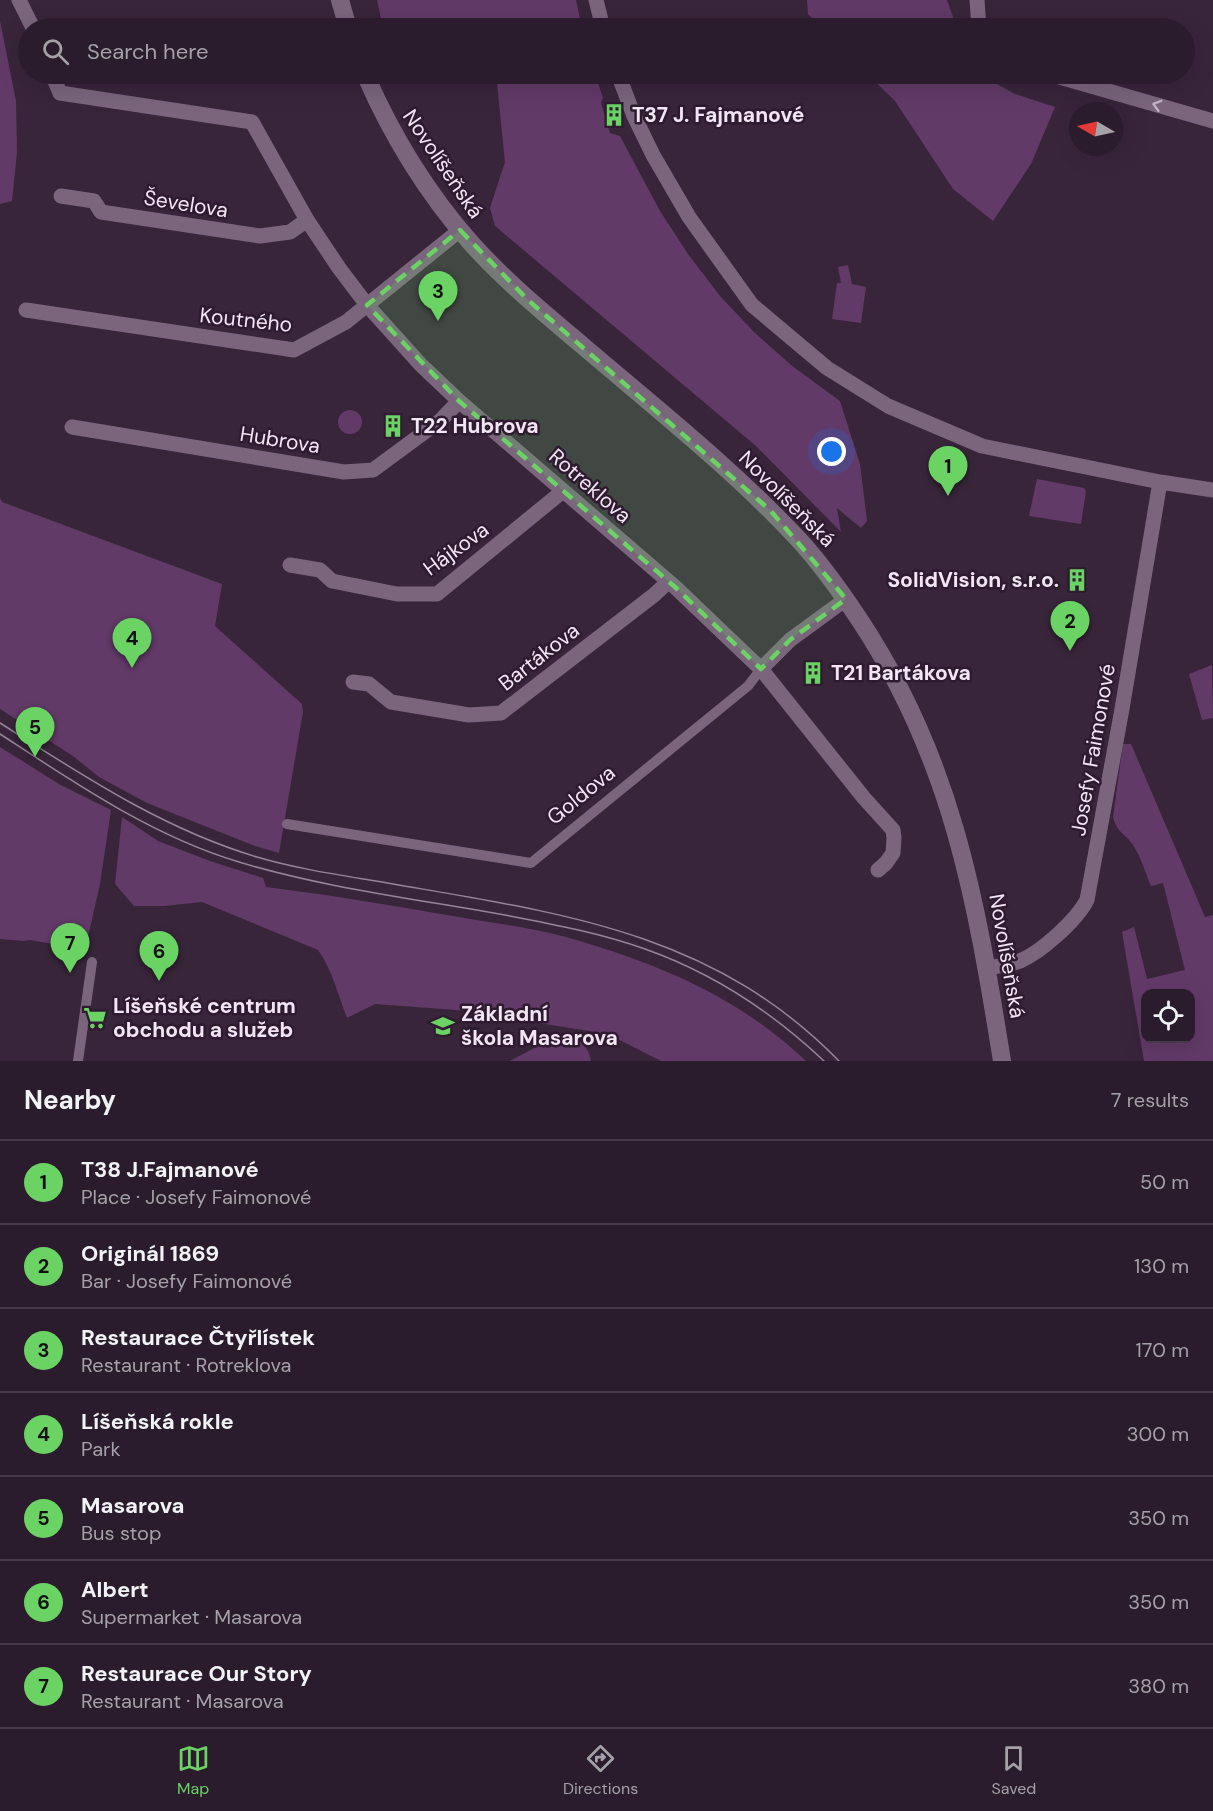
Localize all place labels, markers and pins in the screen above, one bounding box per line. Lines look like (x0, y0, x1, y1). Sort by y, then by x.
place label: T37 J. Fajmanové (632, 101, 804, 129)
building icon: T37 J. Fajmanové (601, 102, 627, 128)
pin: 3 (418, 272, 458, 321)
place label: T22 Hubrova (411, 412, 539, 440)
building icon: T22 Hubrova (380, 413, 406, 439)
pin: 1 (928, 446, 968, 496)
place label: SolidVision, s.r.o. (887, 566, 1059, 594)
building icon: SolidVision, s.r.o. (1064, 567, 1090, 593)
pin: 2 (1050, 602, 1090, 651)
pin: 4 (112, 618, 152, 668)
place label: T21 Bartákova (831, 659, 971, 687)
building icon: T21 Bartákova (800, 660, 826, 686)
pin: 5 (15, 708, 54, 757)
pin: 7 (50, 924, 90, 973)
pin: 6 (140, 932, 178, 981)
place label: Líšeňské centrum obchodu a služeb (113, 992, 296, 1044)
place label: Základní škola Masarova (461, 1000, 618, 1052)
supermarket icon: Líšeňské centrum obchodu a služeb (82, 1005, 108, 1031)
school or university icon: Základní škola Masarova (430, 1013, 456, 1039)

